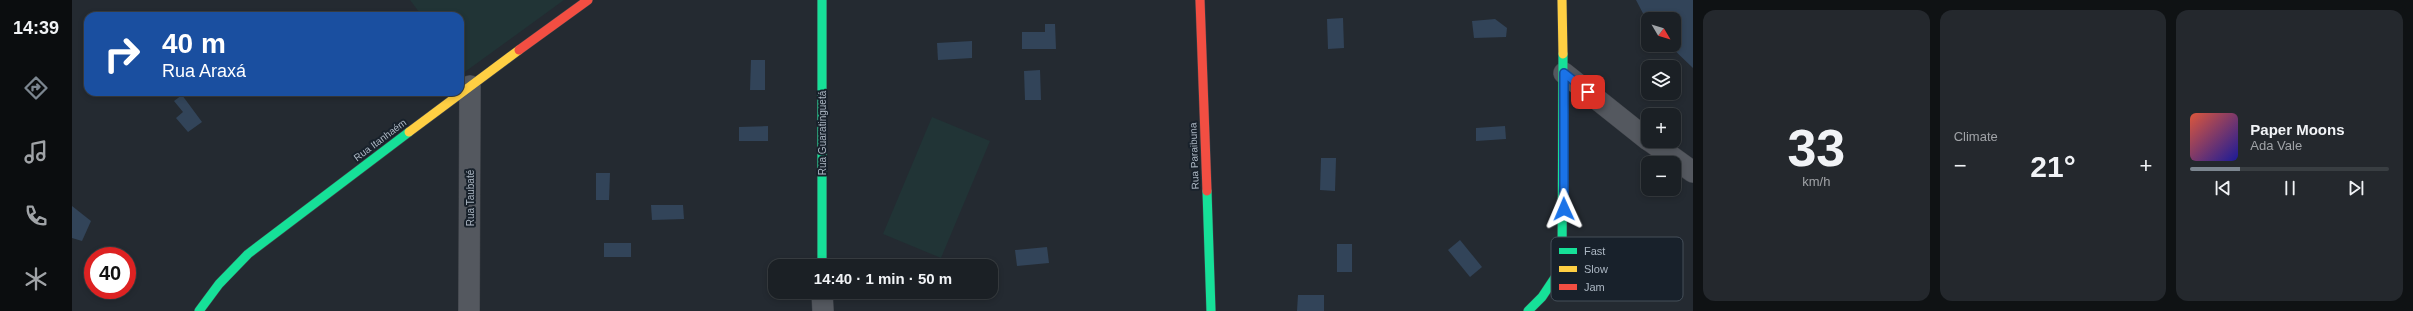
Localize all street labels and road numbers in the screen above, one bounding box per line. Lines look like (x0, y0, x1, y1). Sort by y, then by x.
street label: Rua Guaratinguetá (817, 90, 828, 175)
street label: Rua Itanhaém (352, 117, 408, 163)
street label: Rua Paraibuna (1187, 122, 1201, 190)
street label: Rua Taubaté (465, 169, 476, 226)

